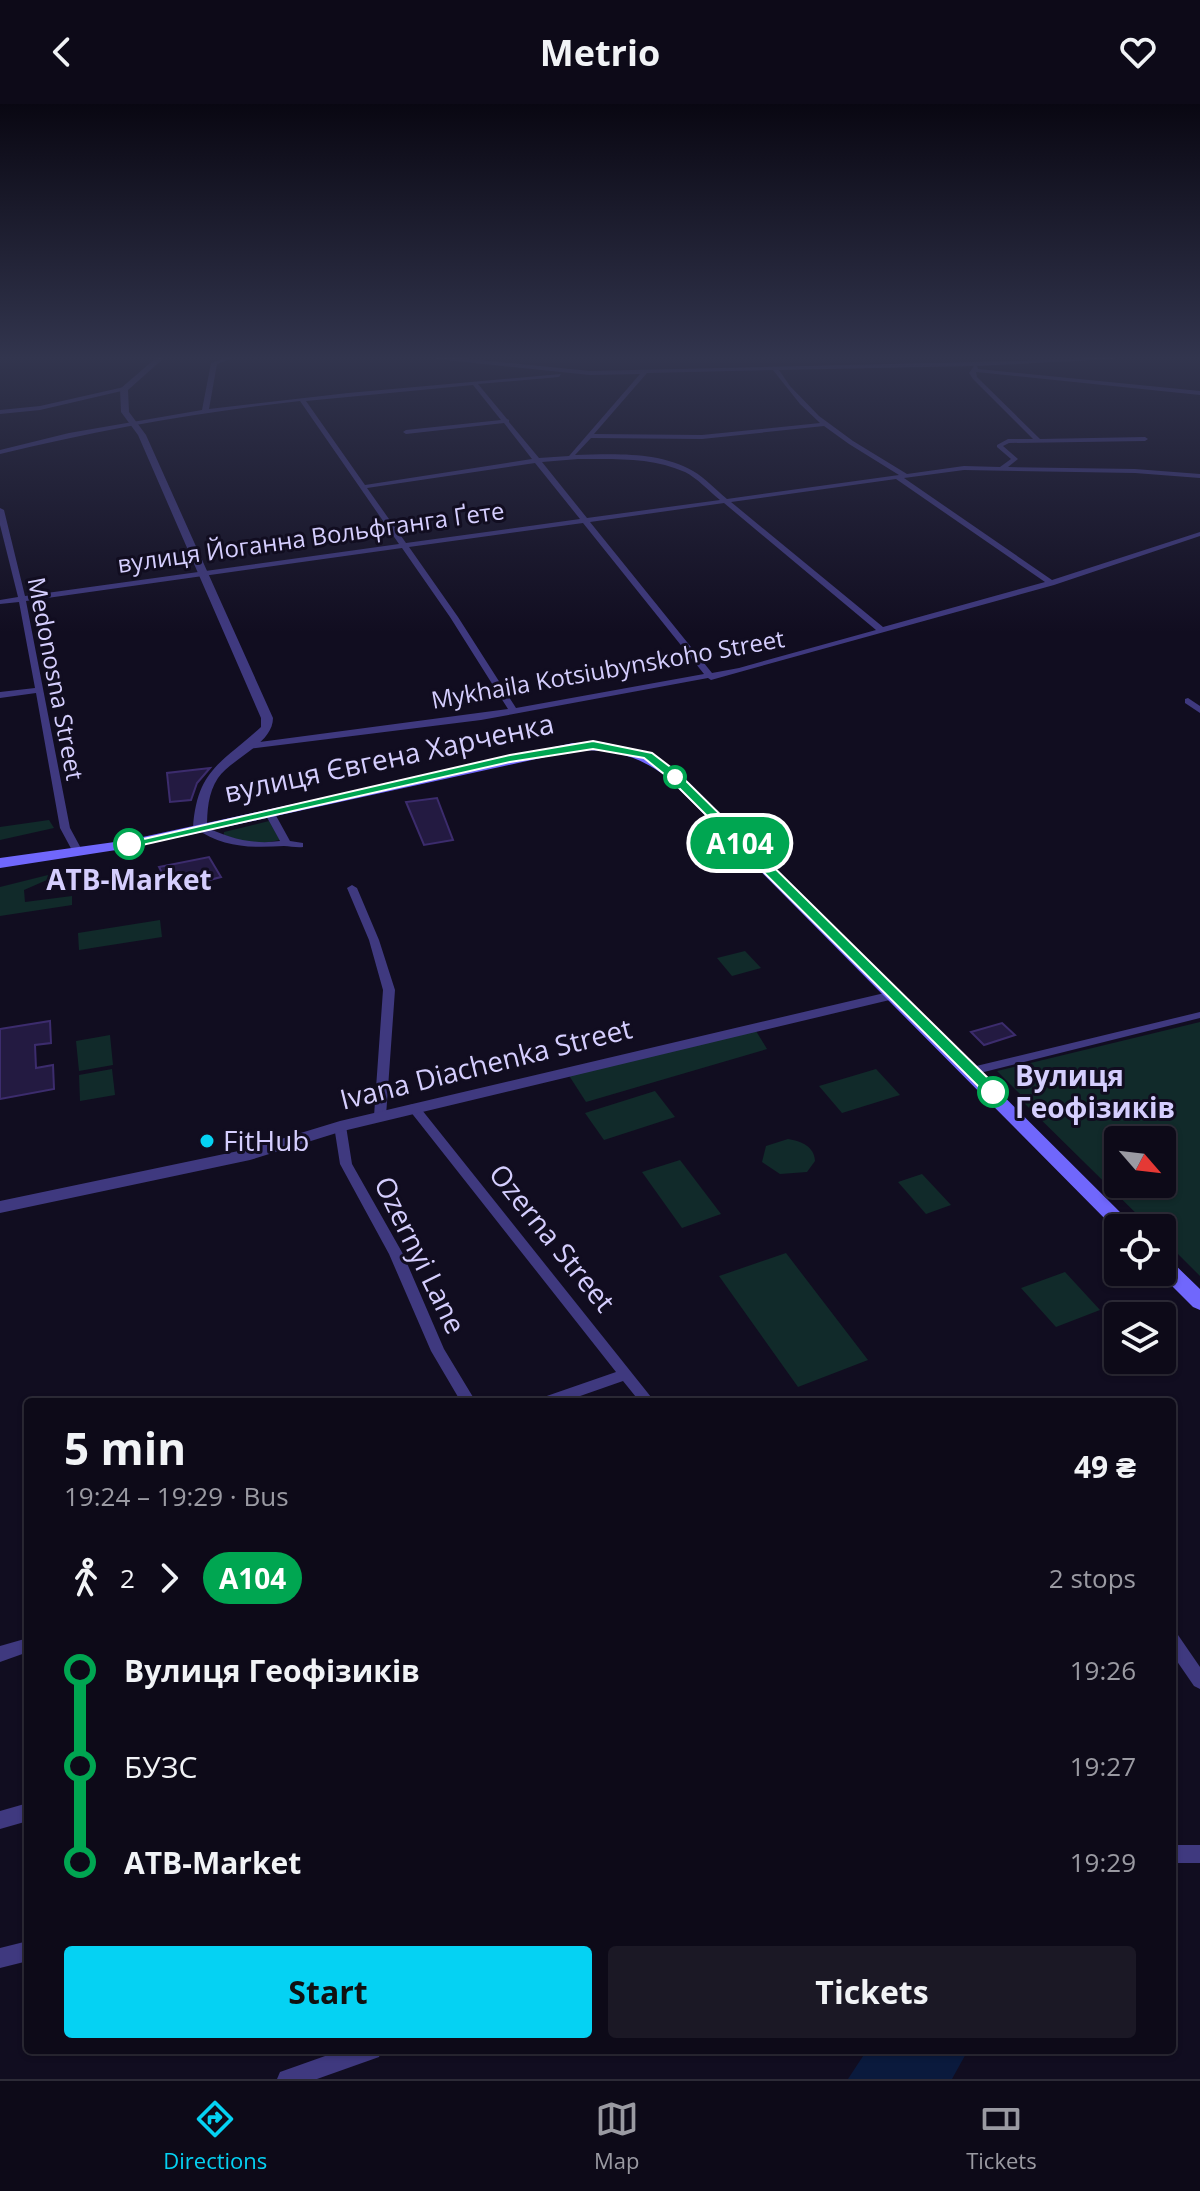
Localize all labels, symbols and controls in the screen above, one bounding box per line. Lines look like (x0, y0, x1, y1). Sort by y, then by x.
text: Metrio (540, 28, 660, 77)
icon: back (40, 30, 84, 74)
icon: heart (1116, 30, 1160, 74)
street label: вулиця Йоганна Вольфганга Ґете (115, 493, 506, 580)
street label: Medonosna Street (21, 574, 92, 783)
street label: Mykhaila Kotsiubynskoho Street (428, 621, 787, 716)
street label: вулиця Євгена Харченка (221, 704, 557, 811)
unlabelled marker (664, 766, 686, 788)
line badge: А104 (684, 817, 796, 869)
text: А104 (706, 824, 774, 862)
marker: ATB-Market (114, 829, 144, 859)
place label: ATB-Market (46, 860, 212, 898)
street label: Ivana Diachenka Street (336, 1008, 636, 1118)
place label: Вулиця Геофізиків (1015, 1056, 1175, 1126)
marker: Вулиця Геофізиків (978, 1077, 1008, 1107)
place label: FitHub (223, 1121, 309, 1159)
north arrow (1104, 1126, 1176, 1198)
map controls (1104, 1126, 1176, 1374)
marker: FitHub (198, 1132, 216, 1150)
street label: Ozerna Street (481, 1155, 624, 1319)
street label: Ozernyi Lane (366, 1170, 475, 1340)
button: locate (1104, 1214, 1176, 1286)
button: layers (1104, 1302, 1176, 1374)
text: 5 min (64, 1418, 186, 1478)
text: 49 ₴ (1074, 1446, 1136, 1487)
text: 19:24 – 19:29 · Bus (64, 1478, 289, 1514)
icon: walk (64, 1556, 108, 1600)
icon: forward (147, 1556, 191, 1600)
text: А104 (219, 1559, 286, 1597)
text: 2 (120, 1560, 135, 1596)
text: 2 stops (1049, 1560, 1136, 1596)
text: Вулиця Геофізиків (124, 1650, 420, 1691)
text: 19:26 (1070, 1652, 1136, 1688)
text: БУЗС (124, 1746, 197, 1787)
text: 19:27 (1070, 1748, 1136, 1784)
text: ATB-Market (124, 1842, 301, 1883)
text: 19:29 (1070, 1844, 1136, 1880)
button: Start (64, 1946, 592, 2038)
button: Tickets (608, 1946, 1136, 2038)
tab: Directions (163, 2097, 267, 2175)
tab: Map (594, 2097, 640, 2175)
tab: Tickets (966, 2097, 1037, 2175)

